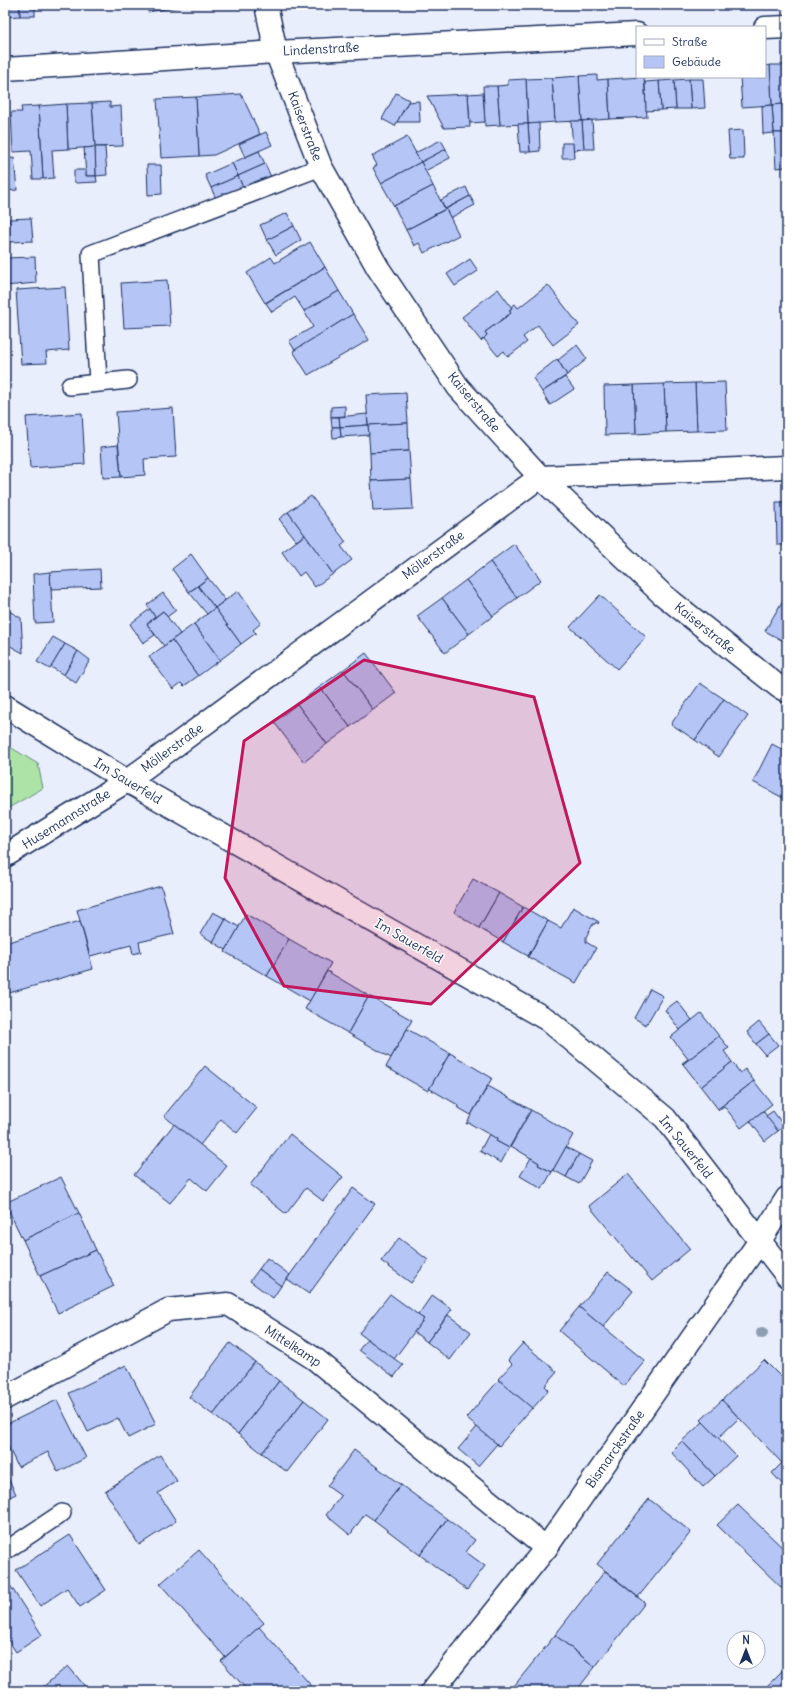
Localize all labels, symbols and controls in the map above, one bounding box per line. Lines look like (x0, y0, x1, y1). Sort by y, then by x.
legend (636, 26, 766, 78)
text: Straße (672, 34, 707, 49)
street label: Lindenstraße (282, 39, 360, 59)
text: Gebäude (672, 54, 721, 69)
street label: Kaiserstraße (284, 89, 326, 163)
street label: Kaiserstraße (444, 368, 504, 436)
street label: Möllerstraße (399, 527, 467, 583)
street label: Kaiserstraße (671, 598, 739, 658)
street label: Möllerstraße (138, 720, 206, 776)
street label: Im Sauerfeld (91, 754, 165, 808)
street label: Husemannstraße (19, 785, 113, 853)
street label: Im Sauerfeld (372, 915, 446, 968)
street label: Im Sauerfeld (655, 1112, 717, 1182)
street label: Mittelkamp (261, 1321, 325, 1371)
street label: Bismarckstraße (582, 1407, 648, 1491)
north arrow (726, 1630, 766, 1670)
text: N (742, 1633, 750, 1647)

